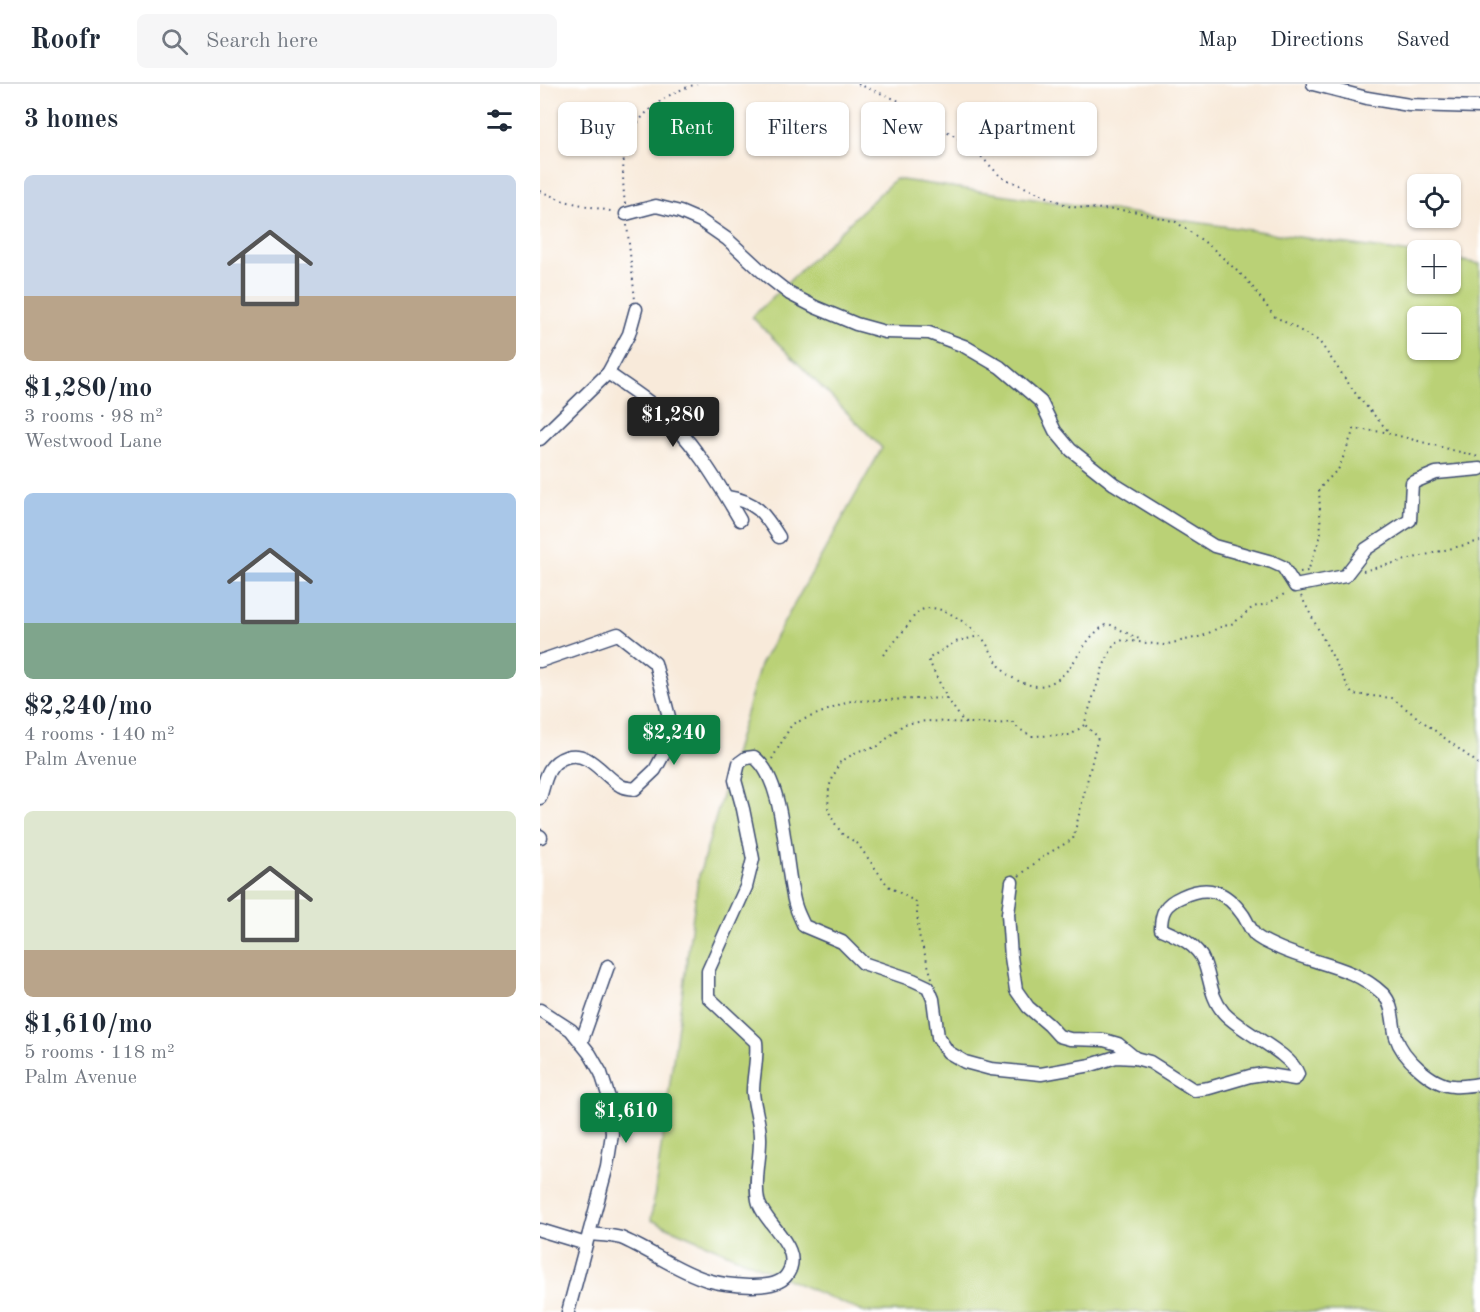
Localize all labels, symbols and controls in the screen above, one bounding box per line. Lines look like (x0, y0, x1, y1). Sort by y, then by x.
search box (137, 14, 557, 68)
icon: search (158, 25, 191, 58)
text: Roofr (30, 27, 101, 55)
text: Search here (206, 30, 318, 52)
text: Map (1198, 30, 1237, 51)
text: Directions (1270, 30, 1364, 51)
text: Saved (1397, 30, 1450, 51)
chip: Buy (558, 102, 637, 156)
chip: Rent (649, 102, 734, 156)
chip: Filters (746, 102, 849, 156)
chip: New (861, 102, 945, 156)
chip: Apartment (957, 102, 1097, 156)
icon: filters (483, 104, 516, 137)
text: 3 homes (24, 107, 118, 133)
map controls (1407, 174, 1461, 360)
button: locate (1407, 174, 1461, 228)
icon: home (216, 214, 324, 322)
button: + (1407, 240, 1461, 294)
button: − (1407, 306, 1461, 360)
text: $1,280/mo (24, 376, 152, 402)
pin: $1,280 (624, 397, 722, 448)
text: $1,280 (641, 406, 705, 426)
text: 3 rooms · 98 m² (24, 407, 163, 427)
text: Westwood Lane (24, 432, 162, 452)
icon: home (216, 532, 324, 640)
text: $2,240/mo (24, 694, 152, 720)
pin: $2,240 (625, 715, 723, 766)
text: $2,240 (642, 724, 706, 744)
text: 4 rooms · 140 m² (24, 725, 174, 745)
text: Palm Avenue (24, 750, 137, 770)
icon: home (216, 850, 324, 958)
text: $1,610/mo (24, 1012, 152, 1038)
text: 5 rooms · 118 m² (24, 1043, 174, 1063)
text: Palm Avenue (24, 1068, 137, 1088)
pin: $1,610 (577, 1093, 675, 1144)
text: $1,610 (594, 1102, 658, 1122)

